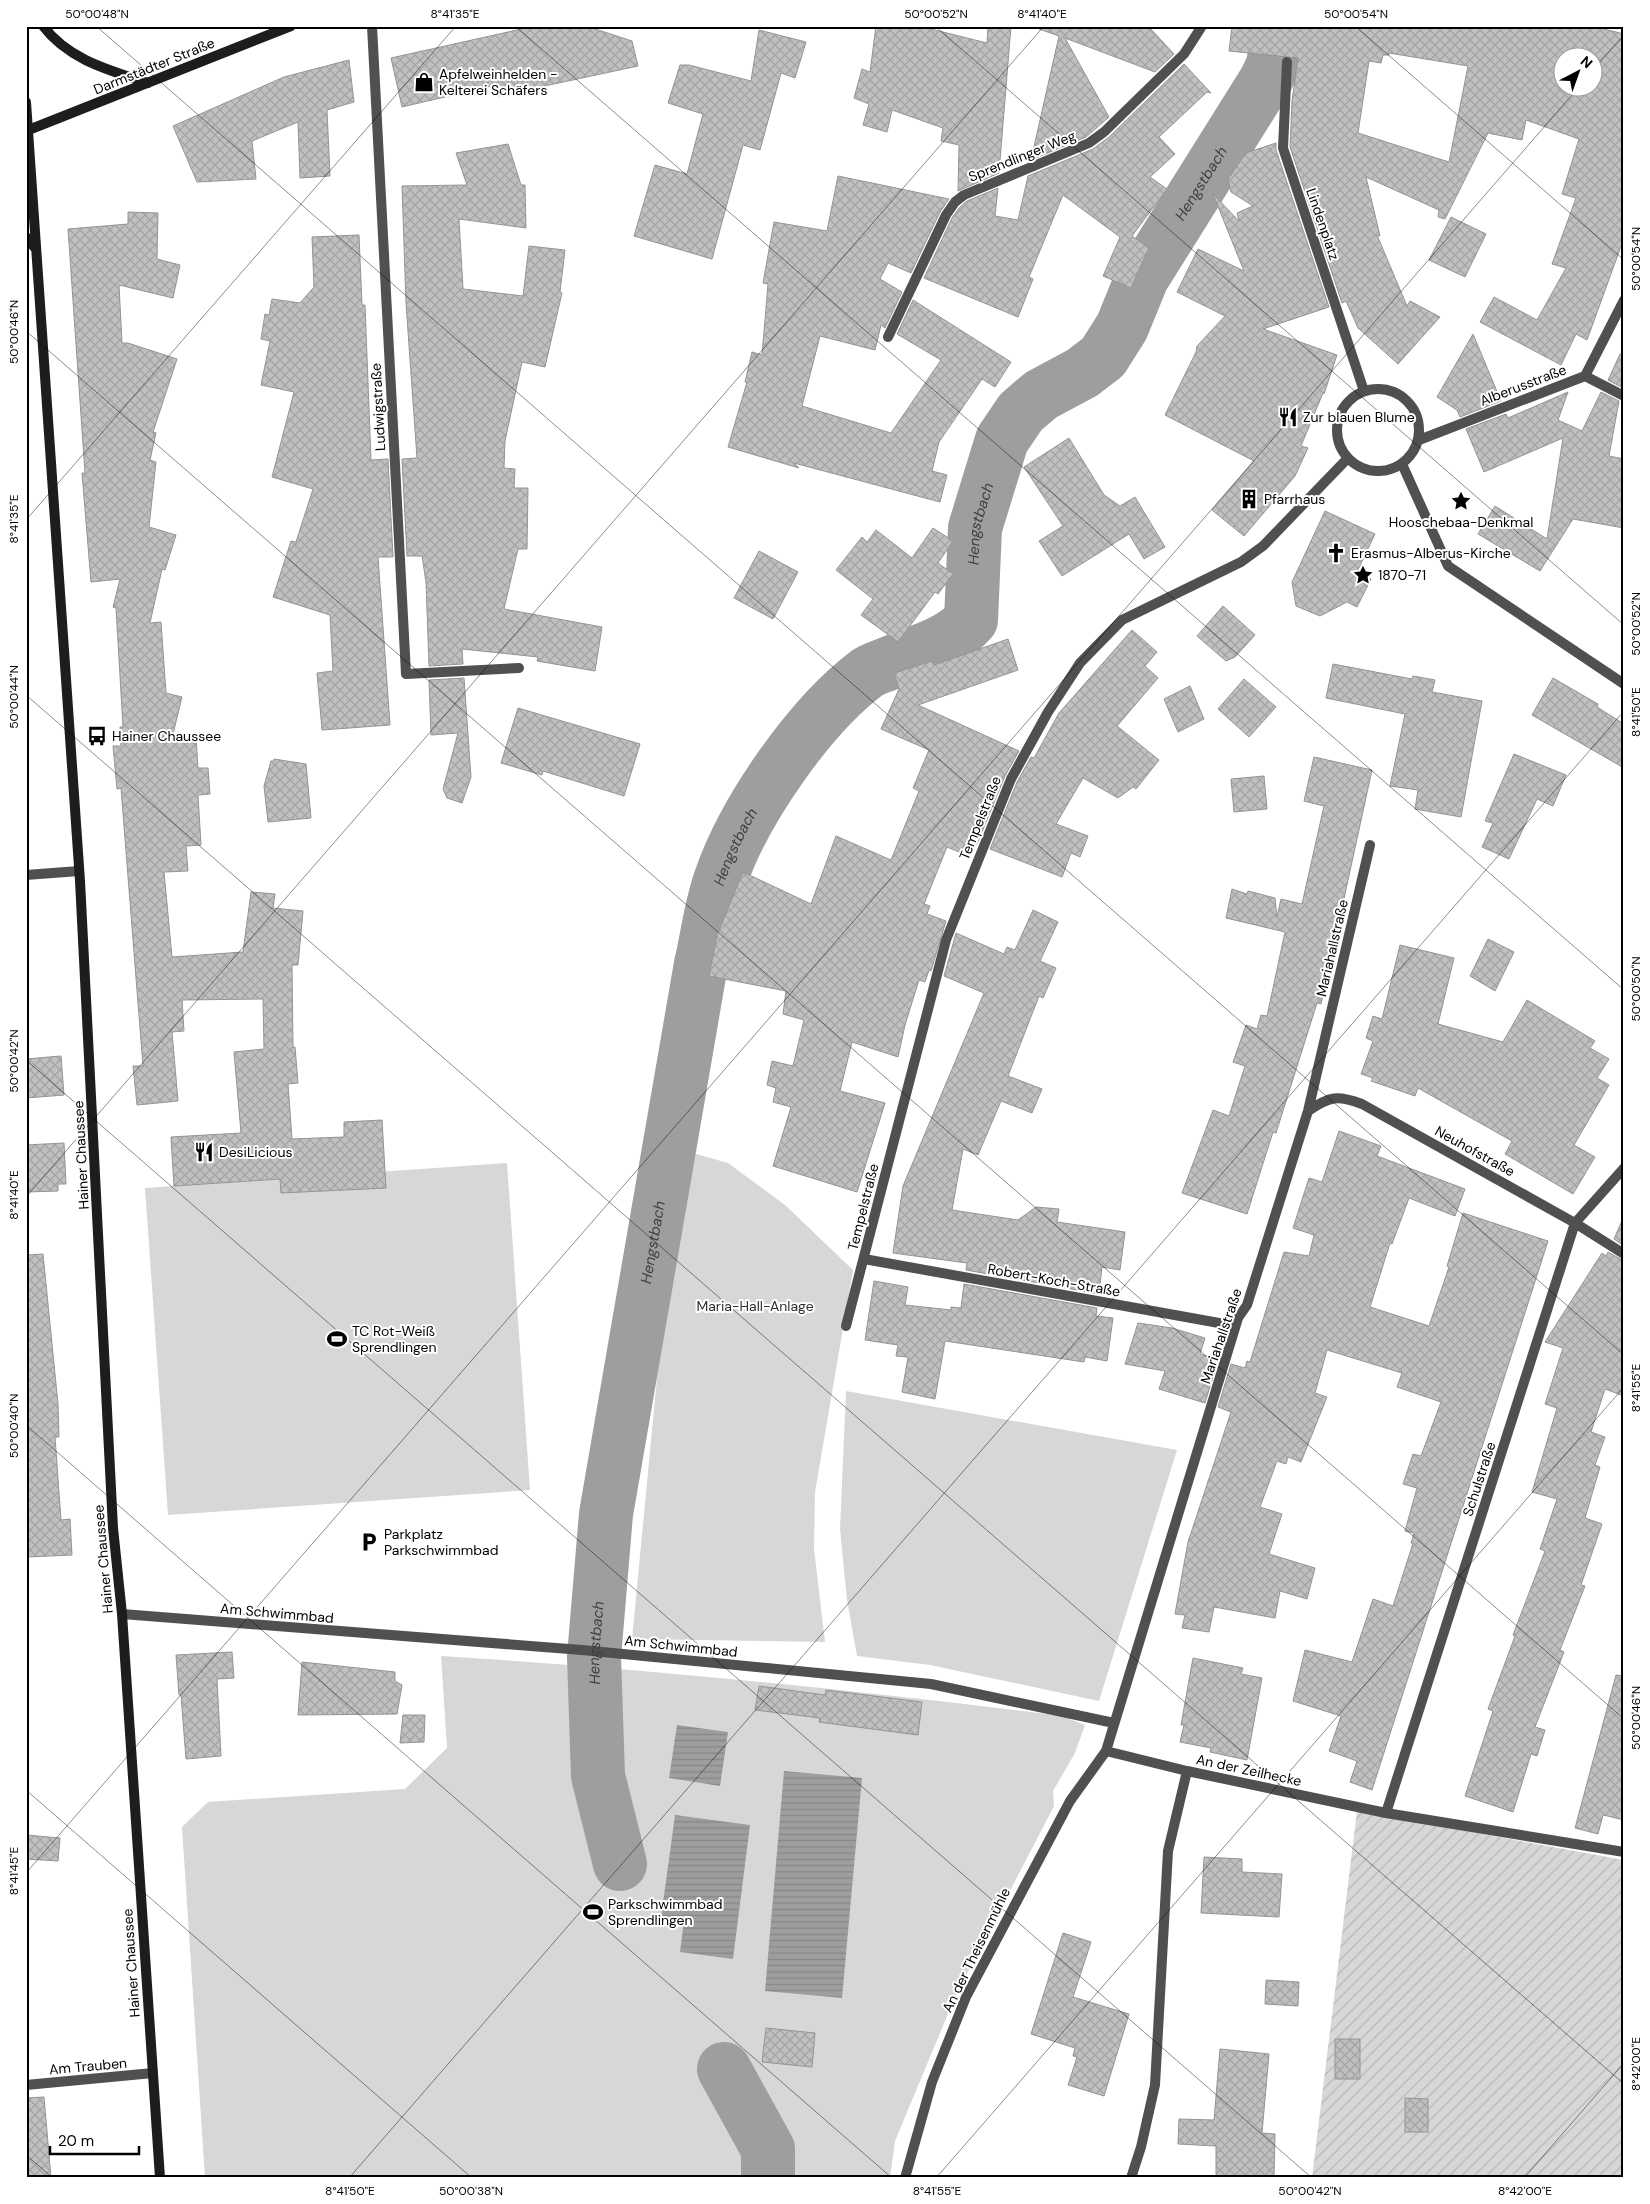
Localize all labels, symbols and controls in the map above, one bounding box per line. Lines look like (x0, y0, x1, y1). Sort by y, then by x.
text: 50°00'48"N (65, 6, 129, 22)
text: 8°41'35"E (431, 6, 480, 22)
text: 50°00'52"N (904, 6, 968, 22)
text: 8°41'40"E (1017, 6, 1067, 22)
text: 50°00'54"N (1324, 6, 1388, 22)
street label: Darmstädter Straße (91, 33, 217, 99)
north arrow (1552, 48, 1602, 98)
text: N (1577, 52, 1596, 72)
place label: Apfelweinhelden - Kelterei Schäfers (439, 65, 558, 99)
shop icon: Apfelweinhelden - Kelterei Schäfers (413, 71, 435, 93)
street label: Sprendlinger Weg (966, 126, 1078, 186)
water label: Hengstbach (1170, 143, 1232, 224)
street label: Lindenplatz (1302, 186, 1344, 262)
text: 50°00'54"N (1628, 227, 1644, 291)
text: 50°00'46"N (6, 300, 22, 364)
street label: Alberusstraße (1477, 360, 1569, 410)
street label: Ludwigstraße (367, 363, 389, 451)
restaurant icon: Zur blauen Blume (1277, 406, 1299, 428)
place label: Zur blauen Blume (1303, 408, 1415, 426)
water label: Hengstbach (963, 480, 998, 565)
building icon: Pfarrhaus (1238, 488, 1260, 510)
place label: Pfarrhaus (1264, 490, 1325, 508)
place icon: Hooschebaa-Denkmal (1450, 490, 1472, 512)
text: 8°41'35"E (6, 494, 22, 543)
place label: Hooschebaa-Denkmal (1389, 513, 1533, 531)
church icon: Erasmus-Alberus-Kirche (1325, 542, 1347, 564)
place label: Erasmus-Alberus-Kirche (1351, 544, 1511, 562)
place icon: 1870-71 (1352, 564, 1374, 586)
place label: 1870-71 (1378, 566, 1426, 584)
text: 50°00'52"N (1628, 592, 1644, 656)
text: 50°00'44"N (6, 665, 22, 729)
text: 8°41'50"E (1628, 687, 1644, 737)
bus stop icon: Hainer Chaussee (86, 725, 108, 747)
place label: Hainer Chaussee (112, 727, 221, 745)
street label: Tempelstraße (955, 773, 1005, 863)
water label: Hengstbach (709, 804, 762, 888)
street label: Mariahallstraße (1312, 897, 1352, 998)
text: 50°00'50"N (1628, 957, 1644, 1021)
text: 50°00'42"N (6, 1029, 22, 1093)
street label: Hainer Chaussee (69, 1100, 93, 1210)
street label: Neuhofstraße (1432, 1122, 1518, 1180)
restaurant icon: DesiLicious (193, 1141, 215, 1163)
place label: DesiLicious (219, 1143, 292, 1161)
street label: Tempelstraße (844, 1162, 882, 1252)
text: 8°41'40"E (6, 1170, 22, 1220)
water label: Hengstbach (636, 1199, 670, 1285)
street label: Robert-Koch-Straße (986, 1259, 1122, 1301)
street label: Mariahallstraße (1196, 1286, 1246, 1386)
park label: Maria-Hall-Anlage (696, 1297, 814, 1315)
place label: TC Rot-Weiß Sprendlingen (352, 1322, 437, 1356)
sports icon: TC Rot-Weiß Sprendlingen (326, 1328, 348, 1350)
text: 8°41'55"E (1628, 1363, 1644, 1412)
text: 50°00'40"N (6, 1394, 22, 1458)
street label: Schulstraße (1458, 1439, 1500, 1519)
street label: Hainer Chaussee (89, 1504, 117, 1614)
place label: Parkplatz Parkschwimmbad (384, 1525, 498, 1559)
parking icon: Parkplatz Parkschwimmbad (358, 1531, 380, 1553)
street label: Am Schwimmbad (220, 1599, 334, 1627)
water label: Hengstbach (584, 1600, 609, 1685)
street label: Am Schwimmbad (623, 1631, 739, 1661)
text: 50°00'46"N (1628, 1686, 1644, 1750)
street label: An der Zeilhecke (1195, 1750, 1303, 1790)
text: 8°41'45"E (6, 1847, 22, 1895)
street label: An der Theisenmühle (938, 1885, 1014, 2015)
place label: Parkschwimmbad Sprendlingen (608, 1895, 722, 1929)
sports icon: Parkschwimmbad Sprendlingen (582, 1901, 604, 1923)
street label: Hainer Chaussee (118, 1908, 144, 2018)
text: 8°42'00"E (1628, 2037, 1644, 2091)
street label: Am Trauben (48, 2054, 128, 2078)
scale bar (50, 2124, 139, 2156)
text: 20 m (58, 2131, 94, 2151)
text: 8°41'50"E (325, 2183, 375, 2199)
text: 50°00'38"N (439, 2183, 503, 2199)
text: 8°41'55"E (913, 2183, 962, 2199)
text: 50°00'42"N (1278, 2183, 1342, 2199)
text: 8°42'00"E (1498, 2183, 1552, 2199)

